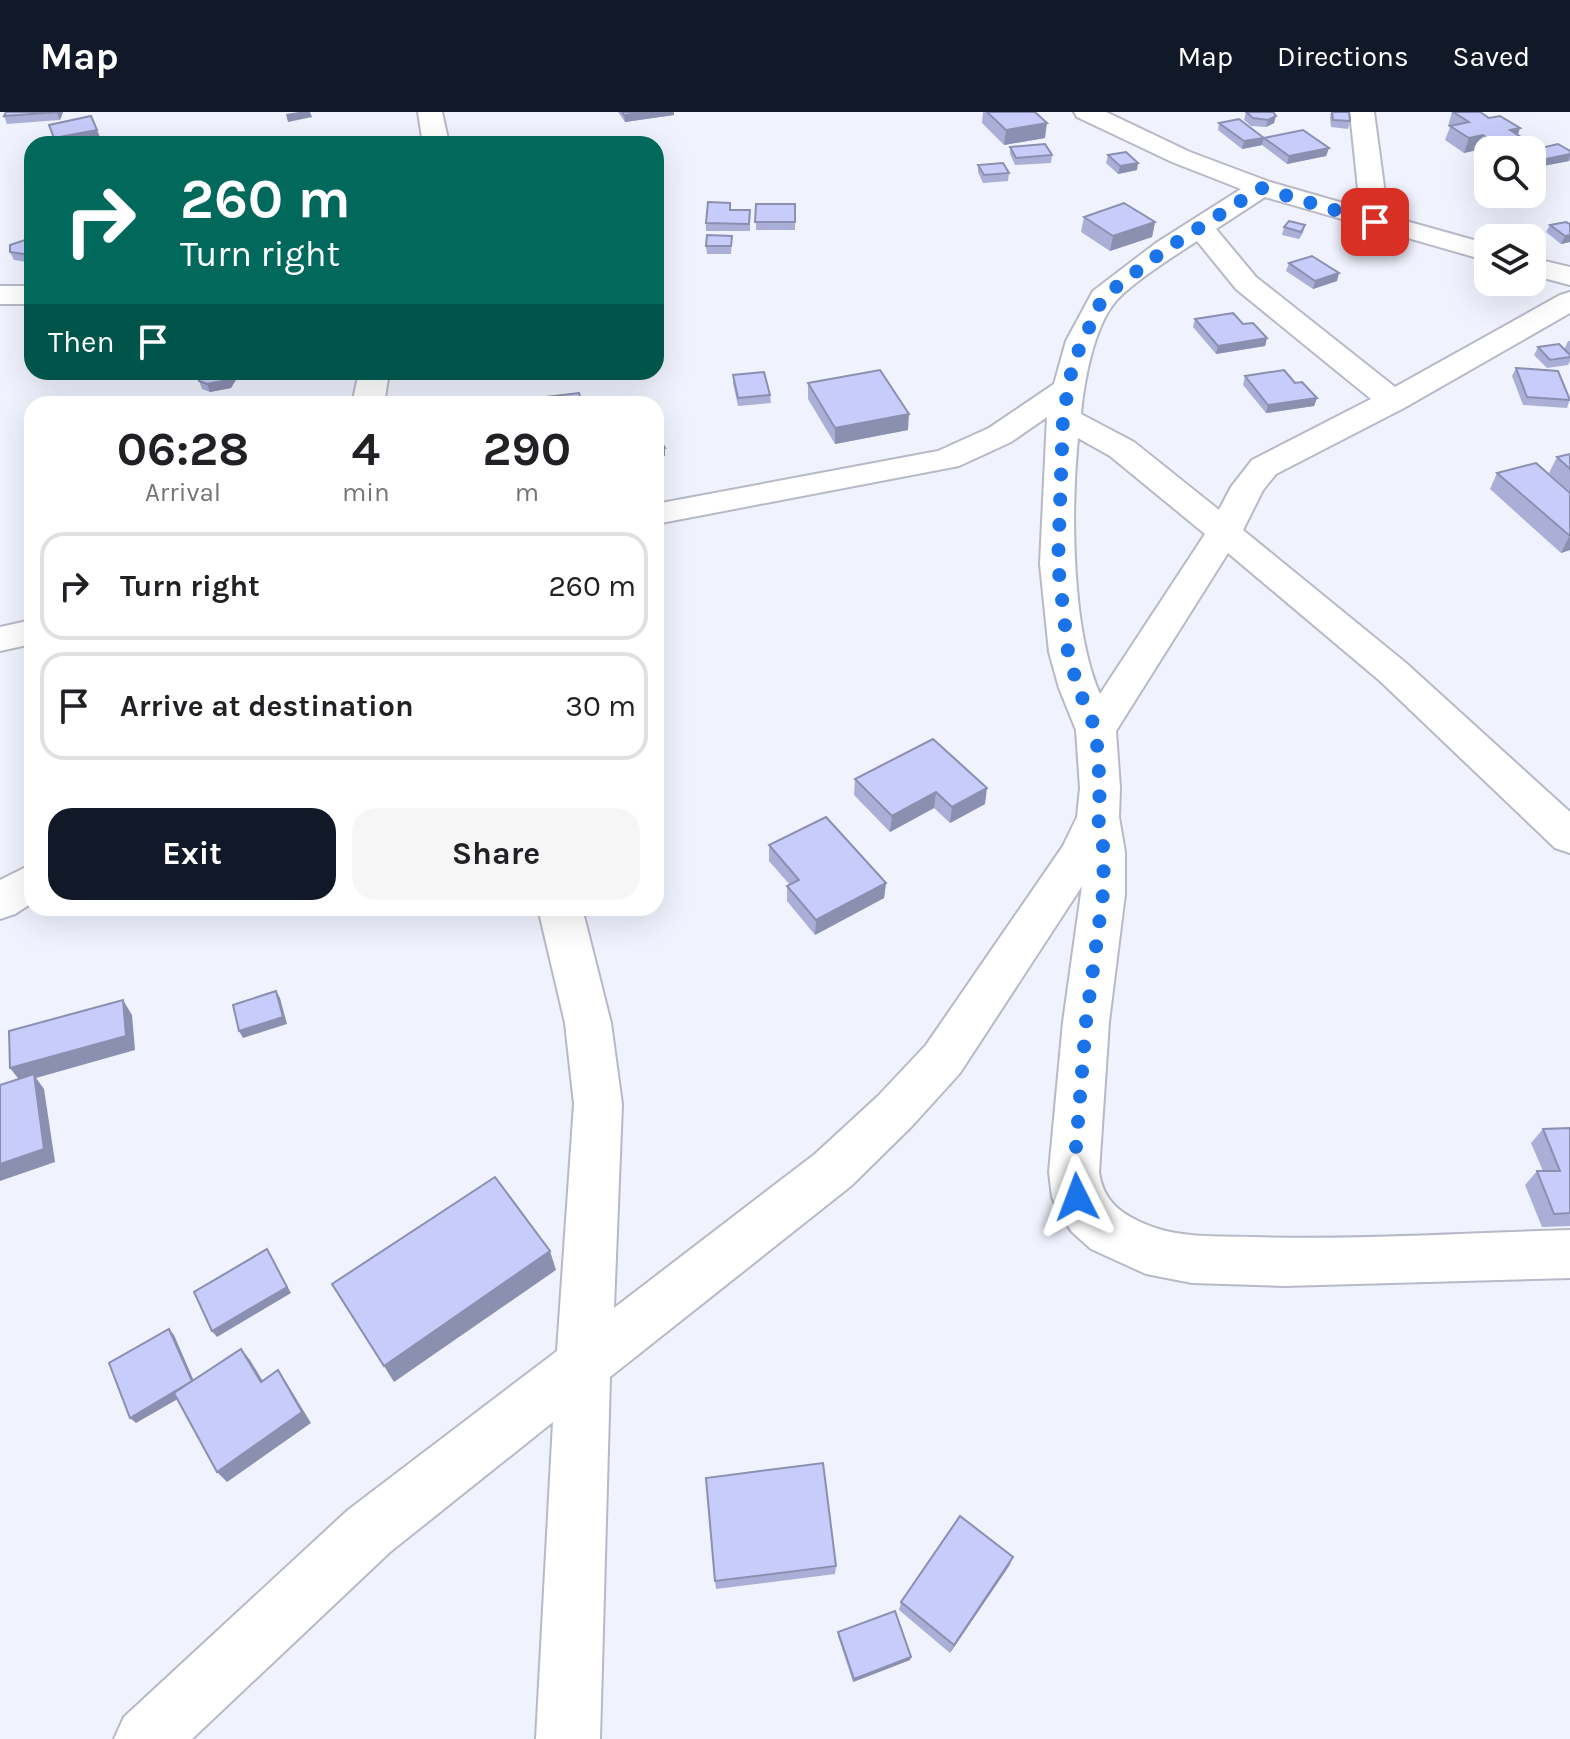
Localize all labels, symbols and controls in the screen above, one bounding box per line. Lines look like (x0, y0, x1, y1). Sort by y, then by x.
text: Map (40, 34, 119, 79)
text: Map (1178, 40, 1233, 73)
text: Directions (1277, 40, 1409, 73)
text: Saved (1453, 40, 1530, 73)
map controls (1474, 136, 1546, 296)
button: search (1474, 136, 1546, 208)
text: 260 m (180, 166, 351, 231)
icon: right (48, 168, 152, 272)
pin (1341, 188, 1409, 256)
icon: arrive (1353, 200, 1397, 244)
button: layers (1474, 224, 1546, 296)
text: Turn right (180, 233, 340, 275)
icon: arrive (131, 320, 175, 364)
text: Then (48, 324, 115, 360)
text: 06:28 (117, 421, 249, 477)
text: 4 (352, 421, 380, 477)
text: 290 (483, 421, 571, 477)
text: Arrival (145, 477, 221, 508)
text: min (342, 477, 390, 508)
text: m (515, 477, 539, 508)
icon: right (52, 564, 96, 608)
text: Turn right (120, 568, 260, 604)
text: 260 m (548, 568, 636, 604)
icon: arrive (52, 684, 96, 728)
text: Arrive at destination (120, 688, 414, 724)
text: 30 m (565, 688, 636, 724)
button: Exit (48, 808, 336, 900)
button: Share (352, 808, 640, 900)
position arrow (1035, 1155, 1119, 1239)

